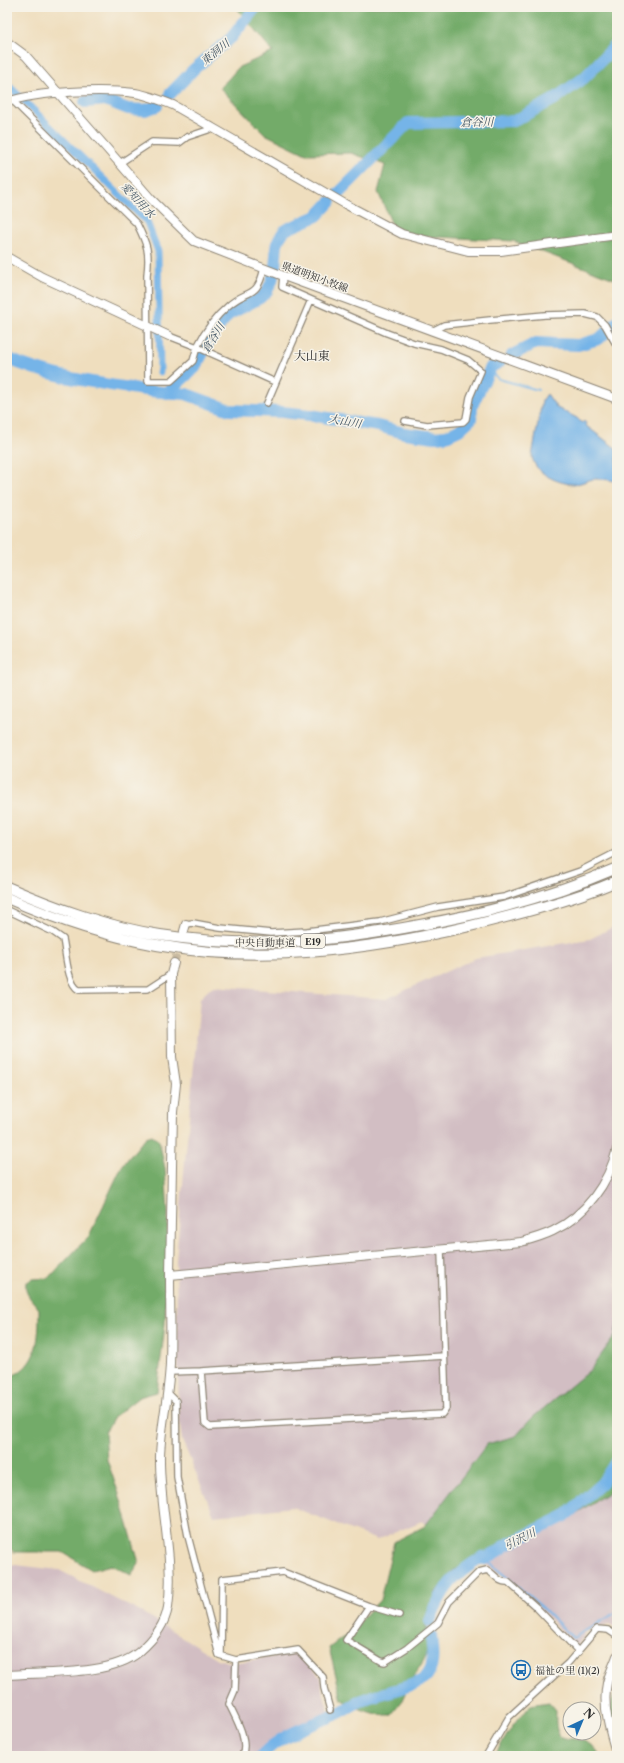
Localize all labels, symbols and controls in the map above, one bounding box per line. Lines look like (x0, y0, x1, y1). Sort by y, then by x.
water label: 東洞川 (198, 36, 233, 68)
water label: 倉谷川 (460, 115, 495, 129)
water label: 愛知用水 (118, 179, 159, 222)
street label: 県道明知小牧線 (280, 259, 350, 295)
water label: 倉谷川 (198, 319, 228, 356)
district label: 大山東 (294, 348, 330, 363)
water label: 大山川 (328, 411, 363, 431)
road number: E19 (301, 934, 325, 948)
street label: 中央自動車道 (235, 936, 295, 949)
water label: 引沢川 (502, 1525, 539, 1553)
bus stop icon: 福祉の里 (1)(2) (510, 1659, 532, 1681)
place label: 福祉の里 (1)(2) (535, 1664, 600, 1677)
north arrow (562, 1701, 602, 1741)
text: N (581, 1705, 598, 1722)

